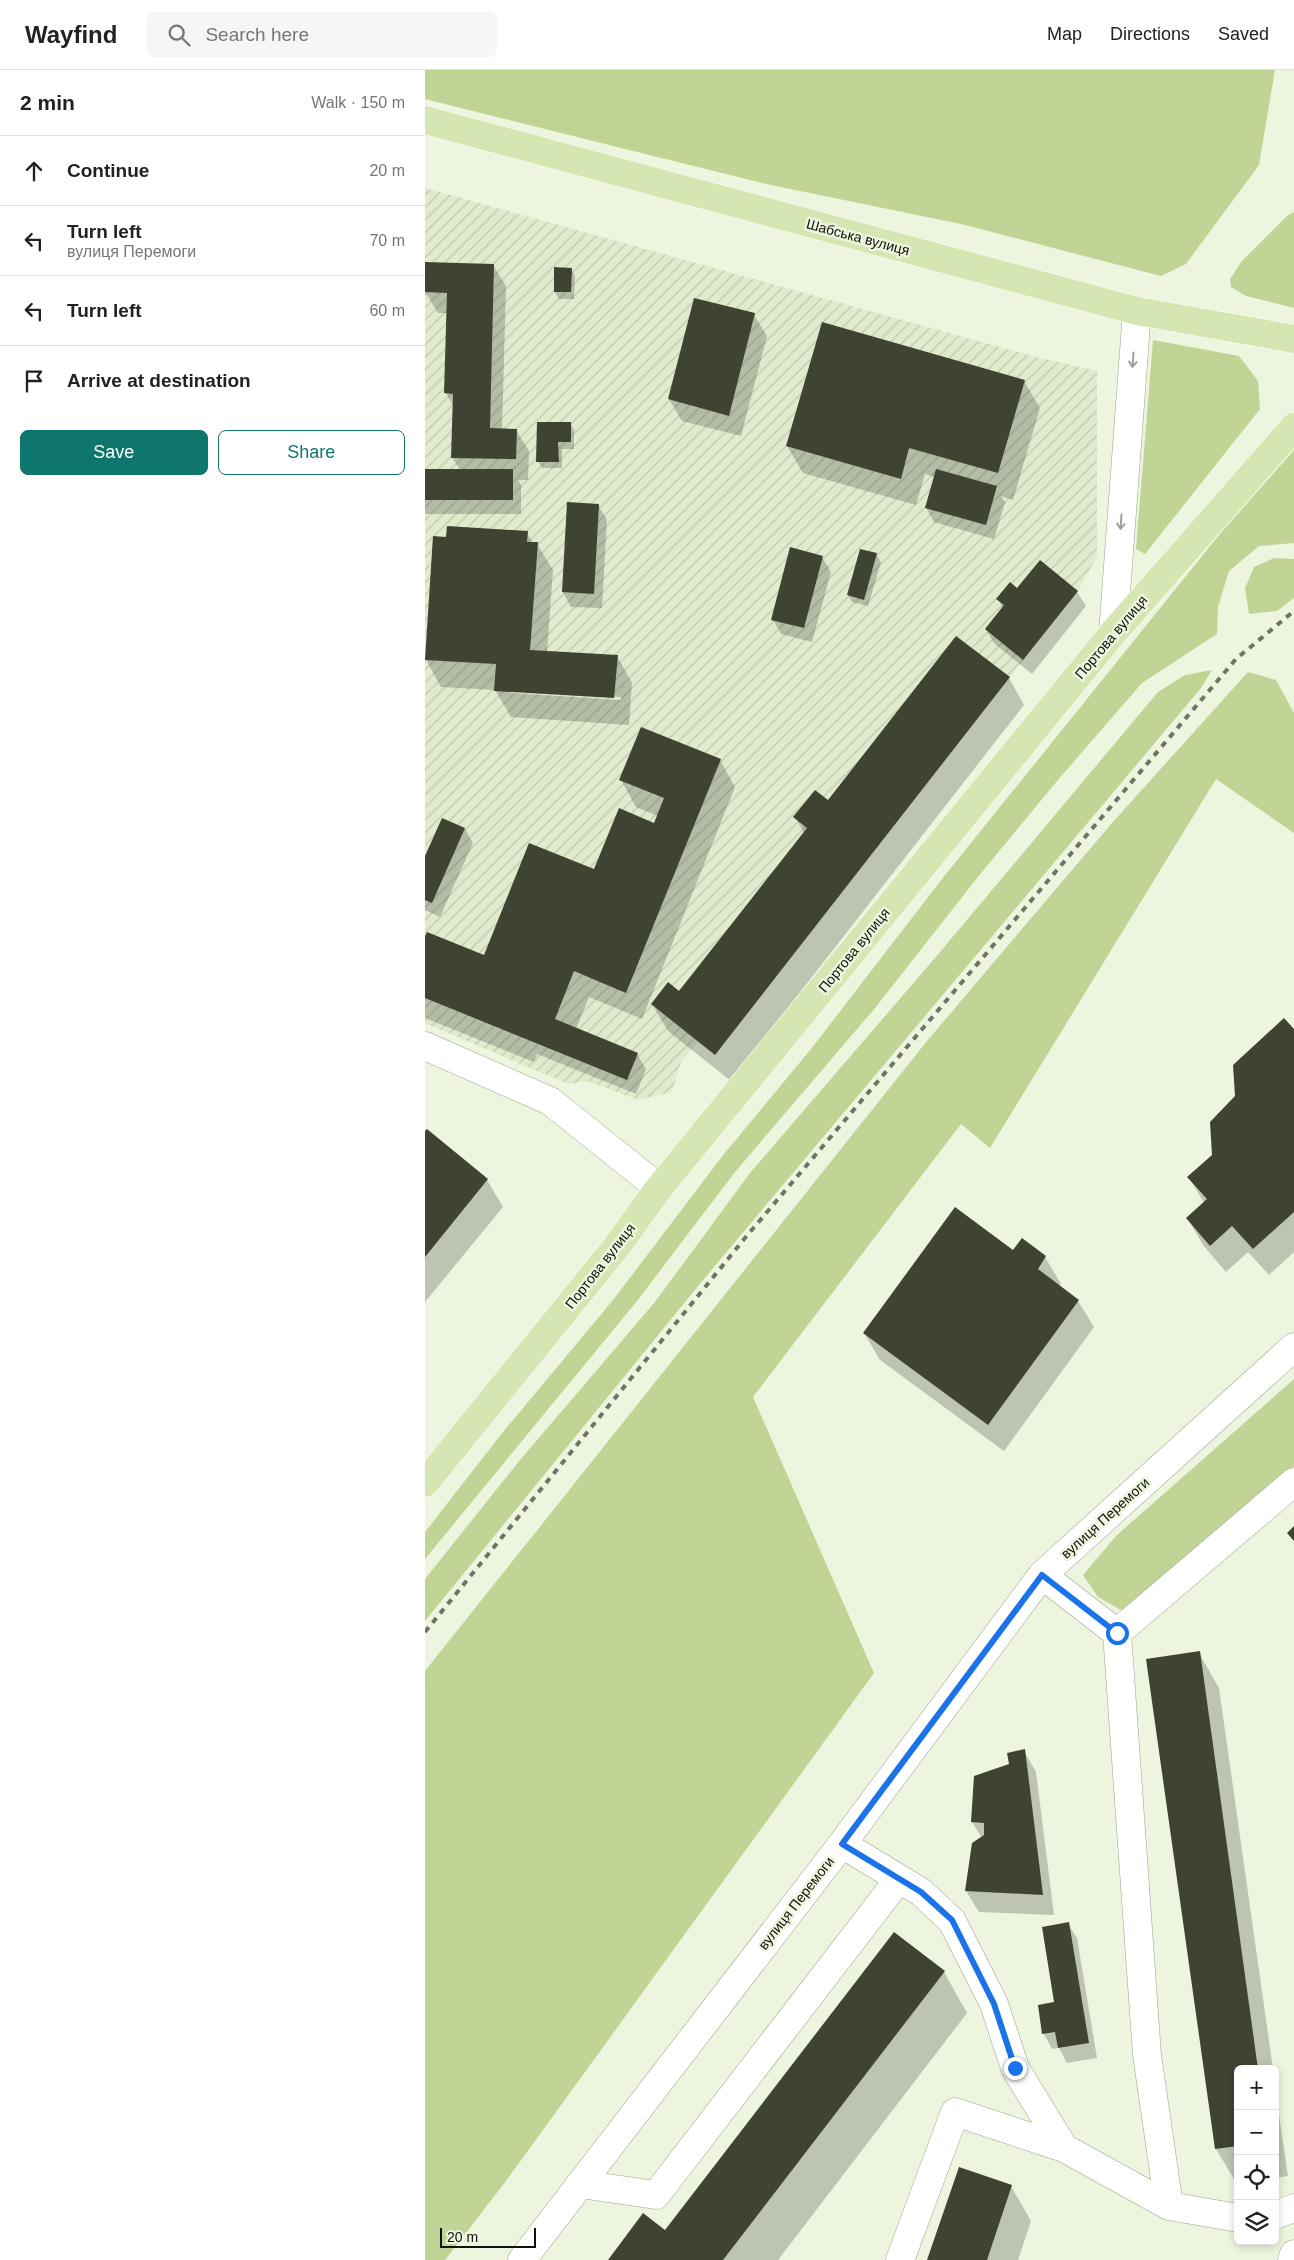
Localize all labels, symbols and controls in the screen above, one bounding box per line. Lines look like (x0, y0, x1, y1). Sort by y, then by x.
search box (147, 12, 497, 57)
text: Wayfind (25, 21, 117, 48)
icon: search (165, 21, 193, 49)
text: Search here (205, 24, 309, 45)
text: Map (1047, 24, 1082, 44)
text: Directions (1110, 24, 1190, 44)
text: Saved (1218, 24, 1269, 44)
text: 2 min (20, 91, 75, 114)
text: Walk · 150 m (311, 94, 405, 111)
icon: ahead (20, 157, 48, 185)
text: Continue (67, 160, 149, 181)
text: 20 m (369, 162, 405, 179)
street label: Шабська вулиця (805, 216, 911, 258)
text: Turn left (67, 221, 142, 242)
icon: left (20, 227, 48, 255)
text: 70 m (369, 232, 405, 249)
text: вулиця Перемоги (67, 243, 196, 260)
icon: left (20, 297, 48, 325)
text: Turn left (67, 300, 142, 321)
text: 60 m (369, 302, 405, 319)
one-way arrow (1128, 352, 1138, 368)
icon: arrive (20, 367, 48, 395)
text: Arrive at destination (67, 370, 251, 391)
button: Save (20, 430, 208, 475)
button: Share (218, 430, 405, 475)
one-way arrow (1117, 514, 1126, 530)
street label: Портова вулиця (1072, 592, 1150, 682)
street label: Портова вулиця (815, 905, 893, 995)
street label: Портова вулиця (562, 1220, 638, 1312)
street label: вулиця Перемоги (1058, 1474, 1152, 1562)
route start (1106, 1622, 1129, 1645)
street label: вулиця Перемоги (755, 1854, 837, 1952)
route end (1004, 2057, 1027, 2080)
map controls (1234, 2065, 1279, 2245)
button: + (1234, 2065, 1279, 2110)
button: − (1234, 2110, 1279, 2155)
button: locate (1234, 2155, 1279, 2200)
button: layers (1234, 2200, 1279, 2245)
scale bar (440, 2225, 536, 2248)
text: 20 m (447, 2229, 478, 2245)

